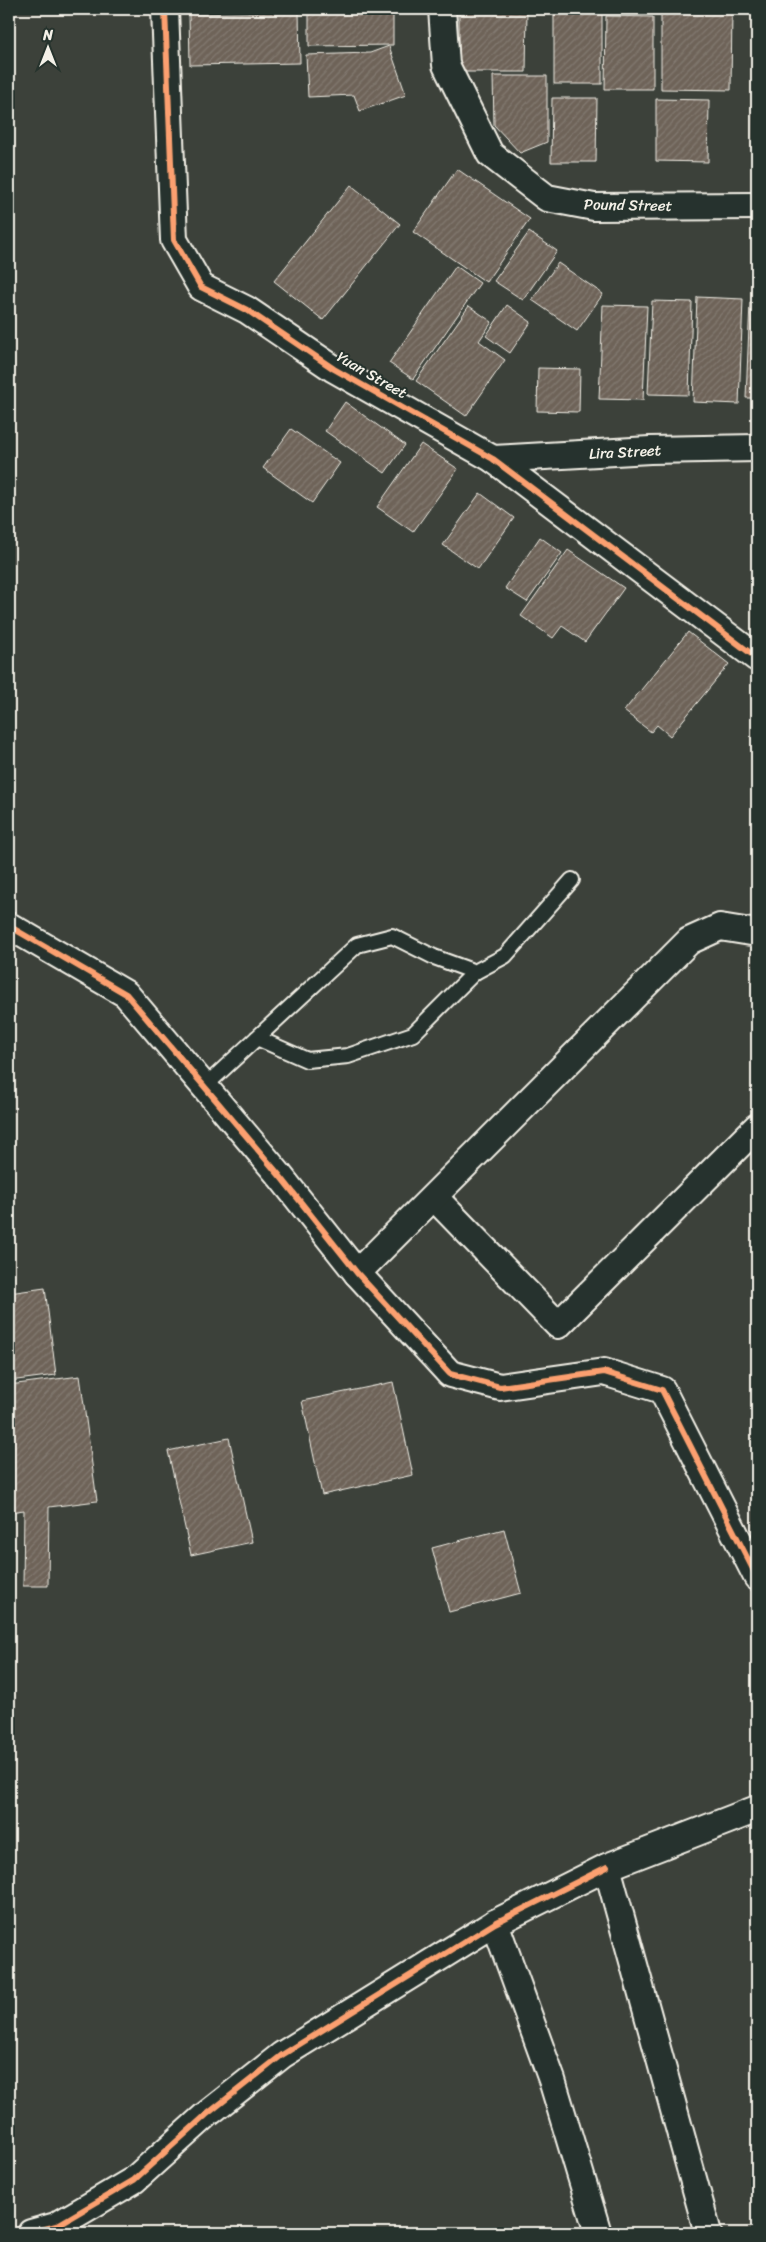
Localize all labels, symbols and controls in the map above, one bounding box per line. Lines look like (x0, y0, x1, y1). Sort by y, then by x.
north arrow (22, 22, 72, 72)
text: N (42, 23, 53, 48)
street label: Pound Street (584, 191, 673, 219)
street label: Yuan Street (332, 344, 413, 406)
street label: Lira Street (588, 437, 662, 467)

